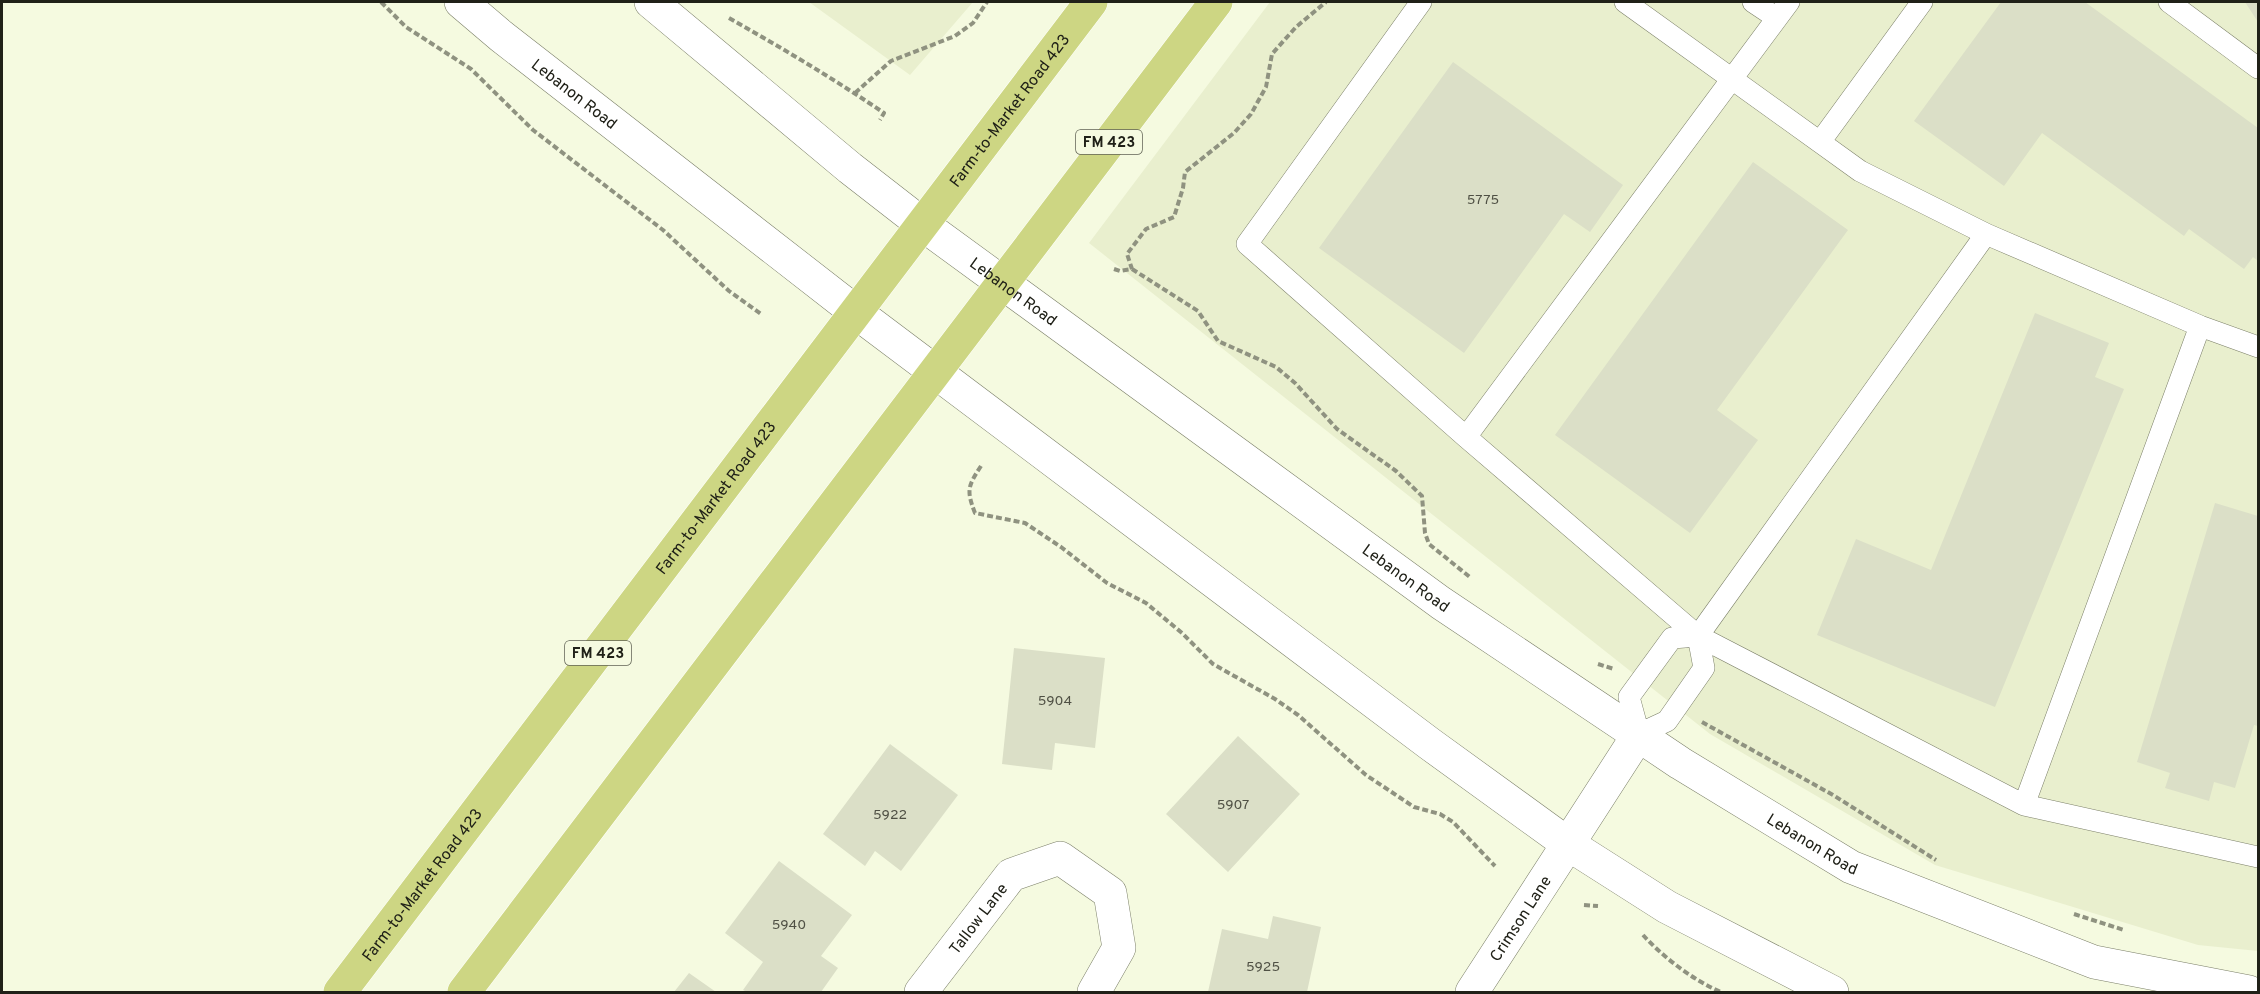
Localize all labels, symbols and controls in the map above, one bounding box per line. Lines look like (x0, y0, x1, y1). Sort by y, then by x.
street label: Farm-to-Market Road 423 (946, 31, 1075, 192)
street label: Lebanon Road (527, 55, 620, 135)
road number: FM 423 (1076, 130, 1142, 154)
house number: 5775 (1467, 192, 1499, 209)
street label: Lebanon Road (965, 254, 1060, 331)
street label: Farm-to-Market Road 423 (652, 418, 781, 579)
street label: Lebanon Road (1357, 541, 1453, 618)
road number: FM 423 (565, 641, 631, 665)
house number: 5904 (1038, 693, 1072, 710)
house number: 5907 (1217, 797, 1249, 814)
street label: Farm-to-Market Road 423 (359, 805, 488, 966)
house number: 5922 (873, 807, 907, 824)
street label: Lebanon Road (1762, 810, 1860, 881)
street label: Crimson Lane (1486, 872, 1557, 966)
street label: Tallow Lane (946, 880, 1013, 959)
house number: 5940 (772, 917, 806, 934)
house number: 5925 (1246, 959, 1280, 976)

